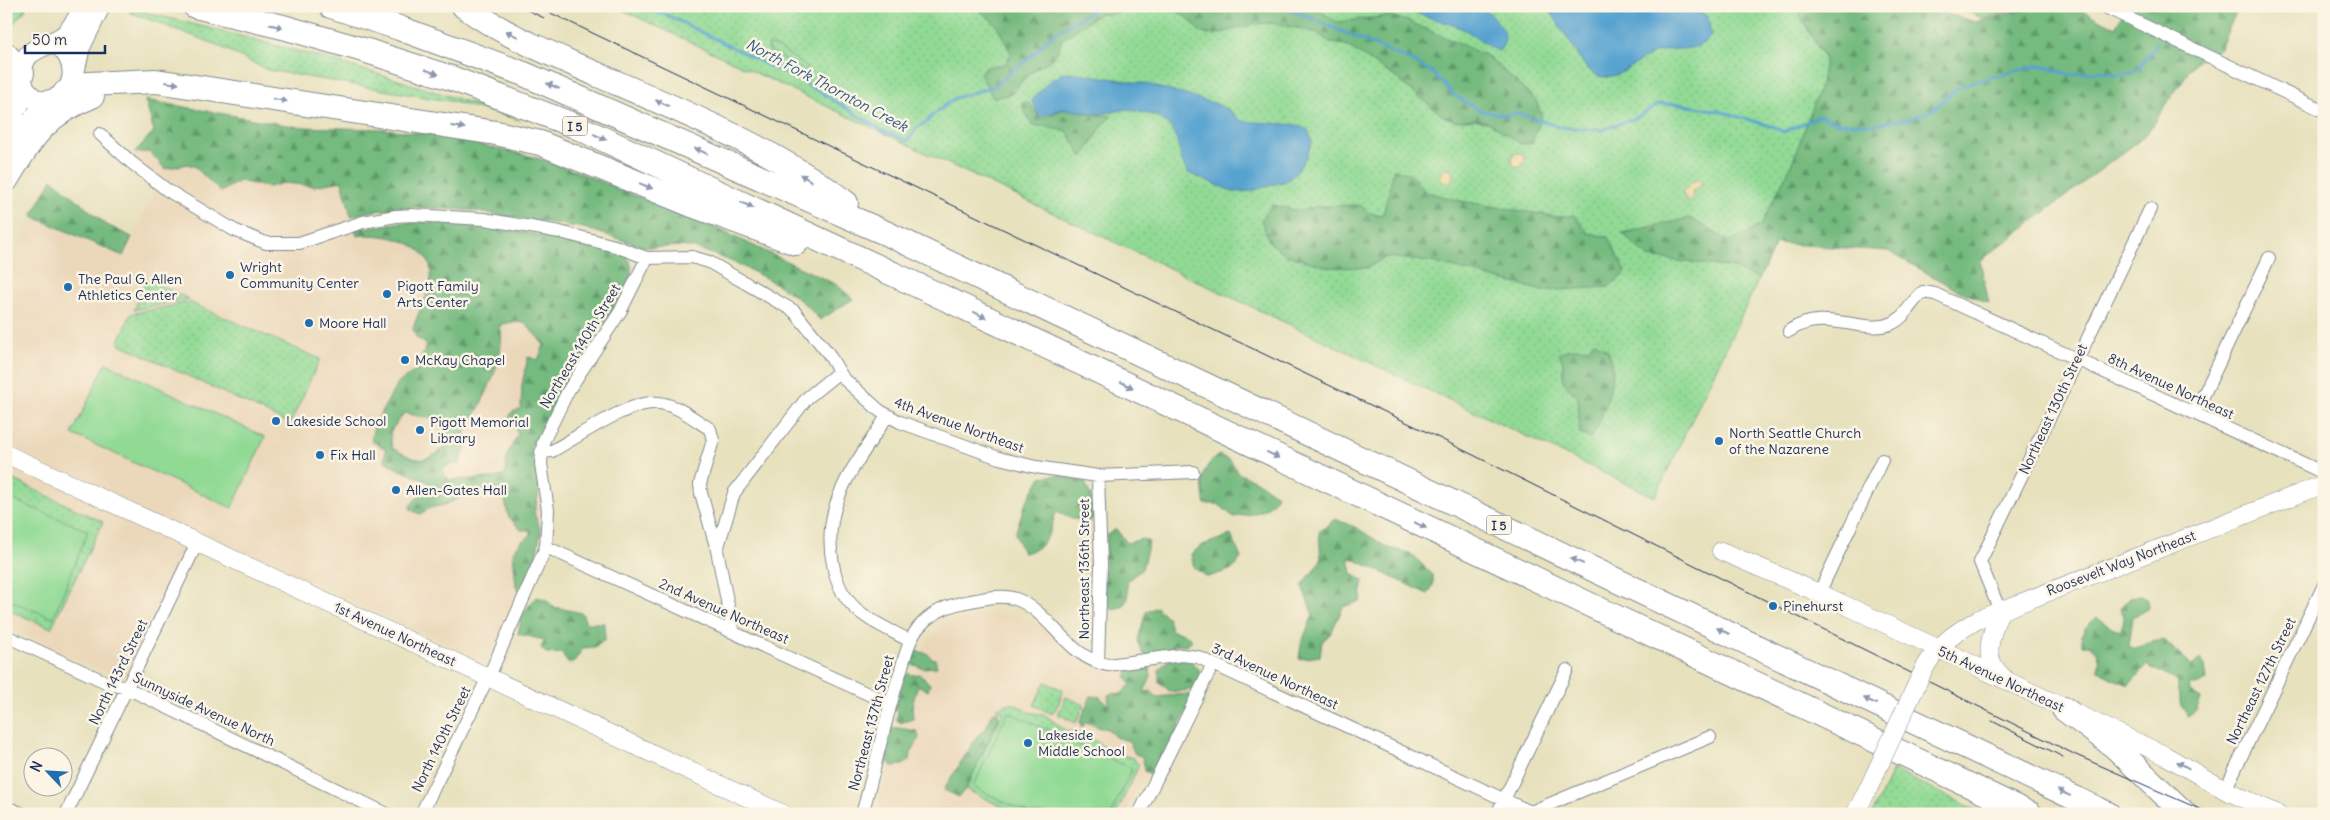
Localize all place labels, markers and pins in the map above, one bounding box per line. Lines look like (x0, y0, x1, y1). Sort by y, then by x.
place label: Wright Community Center (240, 258, 359, 292)
marker: Wright Community Center (224, 269, 236, 281)
place label: The Paul G. Allen Athletics Center (78, 270, 182, 304)
place label: Pigott Family Arts Center (397, 277, 479, 311)
marker: The Paul G. Allen Athletics Center (62, 281, 74, 293)
marker: Pigott Family Arts Center (381, 288, 393, 300)
place label: Moore Hall (319, 314, 386, 332)
marker: Moore Hall (303, 317, 315, 329)
place label: McKay Chapel (415, 351, 505, 369)
marker: McKay Chapel (399, 354, 411, 366)
place label: Lakeside School (286, 412, 387, 430)
place label: Pigott Memorial Library (430, 413, 529, 447)
marker: Lakeside School (270, 415, 282, 427)
marker: Pigott Memorial Library (414, 424, 426, 436)
place label: North Seattle Church of the Nazarene (1729, 424, 1861, 458)
marker: North Seattle Church of the Nazarene (1713, 435, 1725, 447)
place label: Fix Hall (330, 446, 376, 464)
marker: Fix Hall (314, 449, 326, 461)
place label: Allen-Gates Hall (406, 481, 507, 499)
marker: Allen-Gates Hall (390, 484, 402, 496)
place label: Pinehurst (1783, 597, 1843, 615)
marker: Pinehurst (1767, 600, 1779, 612)
place label: Lakeside Middle School (1038, 726, 1125, 760)
marker: Lakeside Middle School (1022, 737, 1034, 749)

